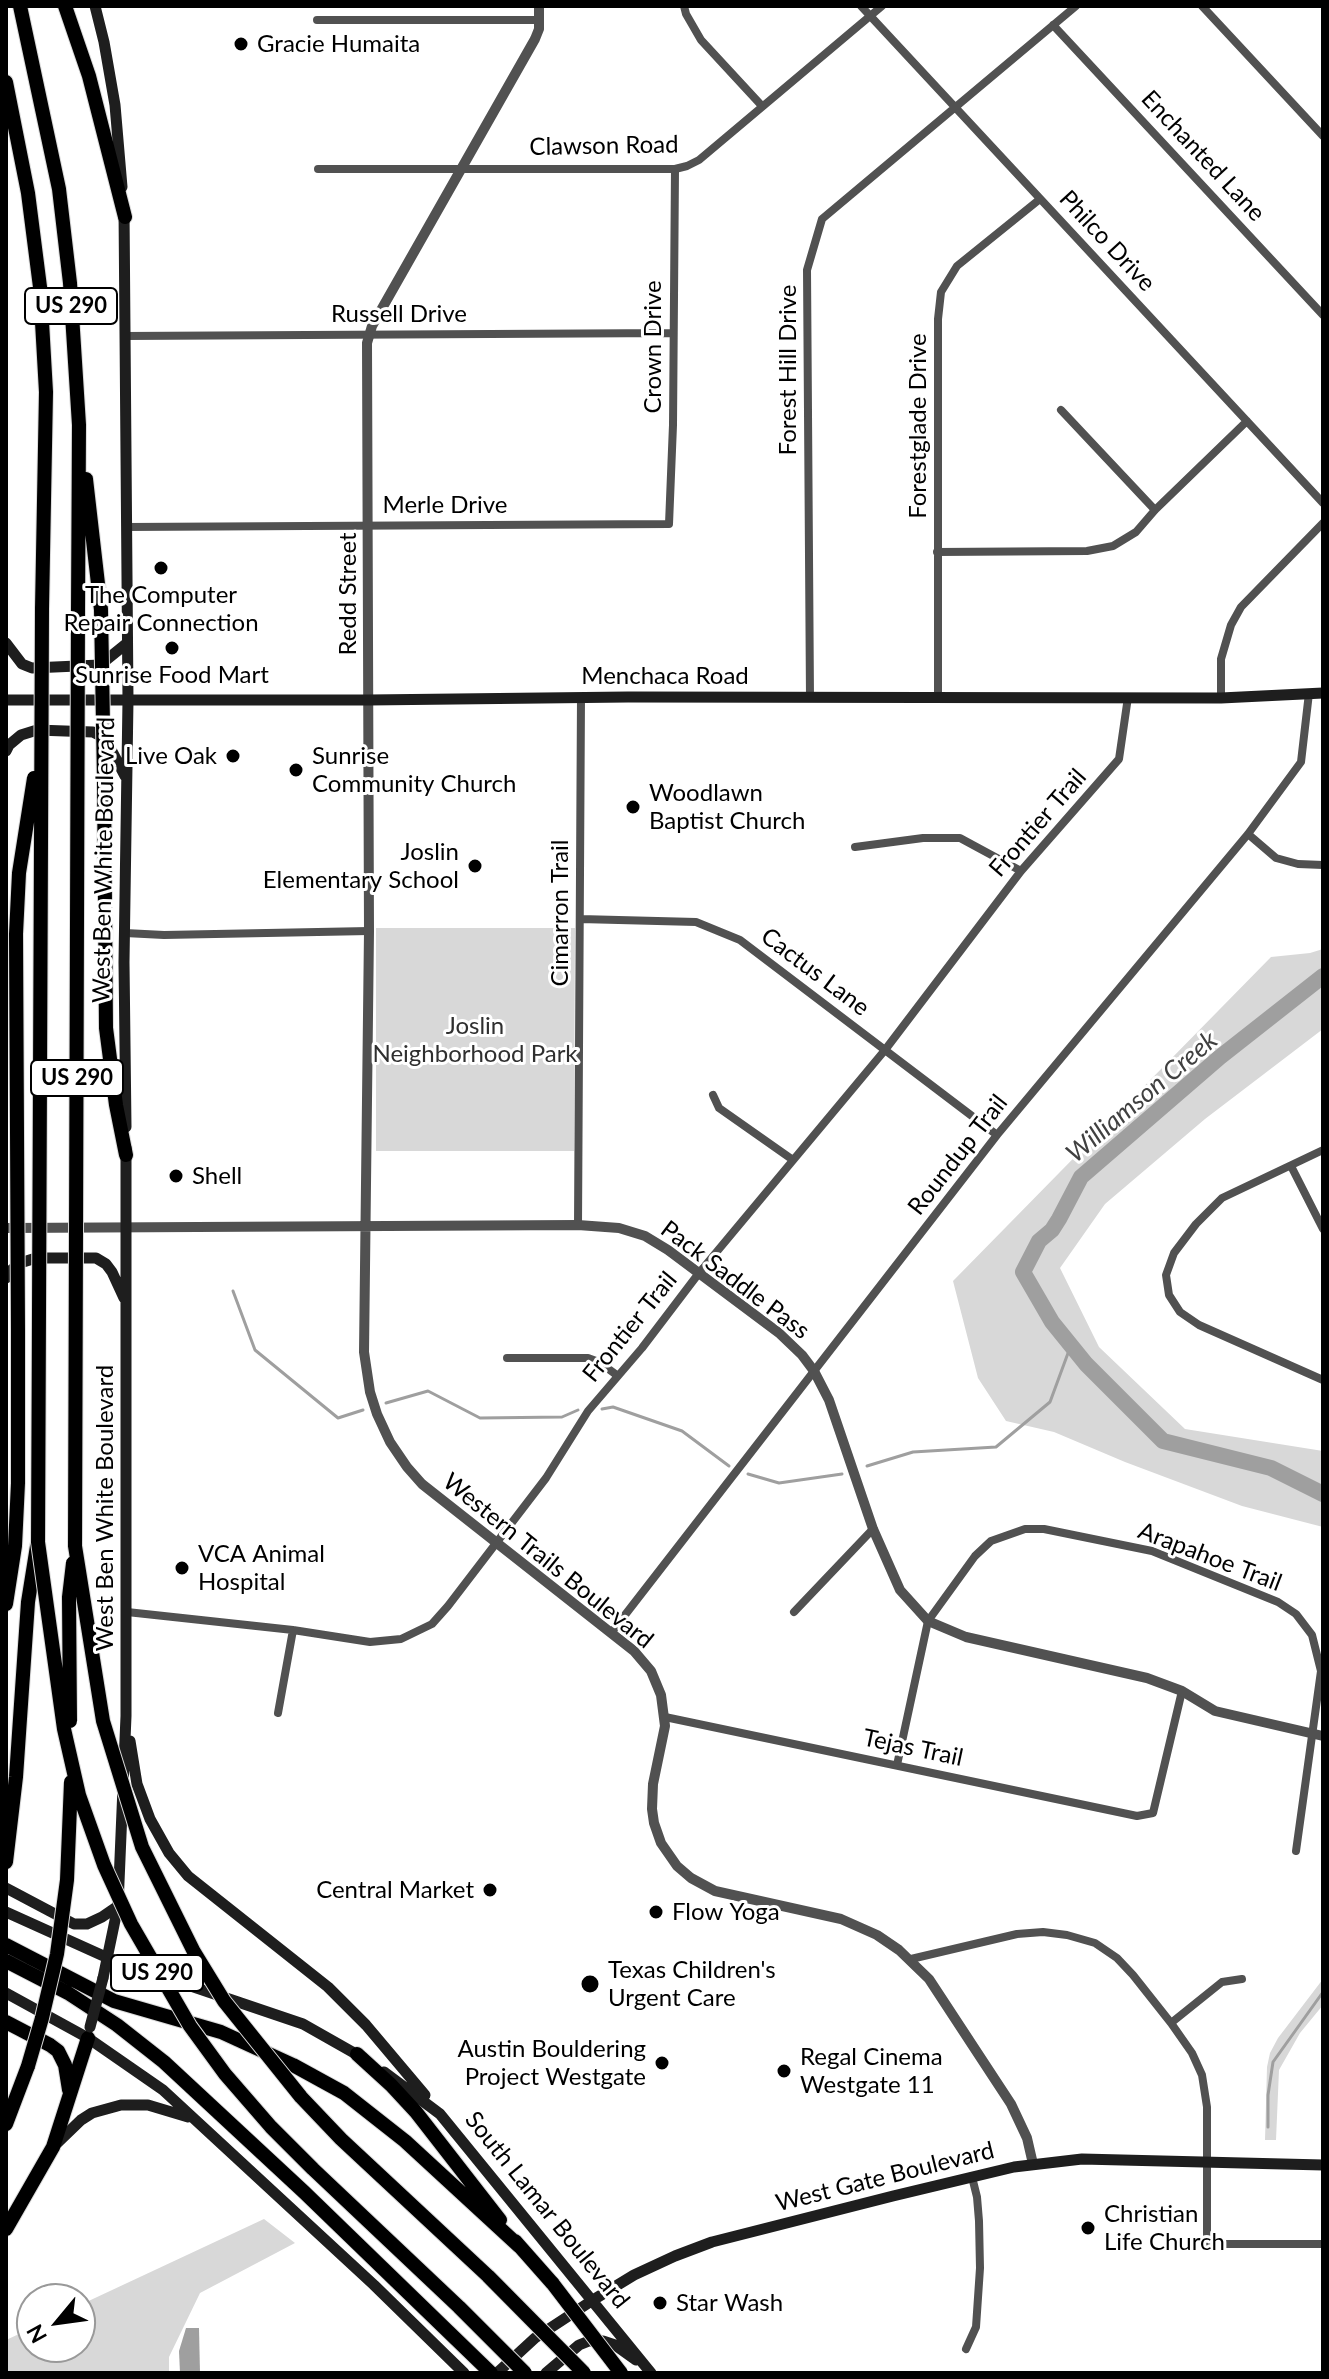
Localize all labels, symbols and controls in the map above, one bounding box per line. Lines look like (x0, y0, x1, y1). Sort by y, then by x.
place label: Gracie Humaita (257, 30, 420, 58)
marker: Gracie Humaita (232, 35, 250, 53)
street label: Enchanted Lane (1135, 85, 1271, 227)
street label: Clawson Road (529, 130, 679, 162)
street label: Philco Drive (1053, 185, 1161, 297)
street label: Crown Drive (639, 280, 667, 414)
street label: Forest Hill Drive (774, 285, 802, 455)
road number: US 290 (25, 288, 117, 324)
street label: Russell Drive (331, 300, 467, 328)
street label: Forestglade Drive (904, 333, 932, 519)
street label: Merle Drive (382, 491, 508, 519)
street label: Redd Street (334, 532, 362, 656)
marker: The Computer Repair Connection (152, 559, 170, 577)
place label: The Computer Repair Connection (63, 581, 259, 637)
marker: Sunrise Food Mart (163, 639, 181, 657)
place label: Sunrise Food Mart (75, 661, 269, 689)
street label: Menchaca Road (581, 662, 749, 690)
street label: West Ben White Boulevard (87, 717, 121, 1003)
place label: Live Oak (125, 742, 217, 770)
place label: Sunrise Community Church (312, 742, 516, 798)
marker: Live Oak (224, 747, 242, 765)
marker: Sunrise Community Church (287, 761, 305, 779)
street label: Frontier Trail (983, 763, 1093, 883)
place label: Woodlawn Baptist Church (649, 779, 805, 835)
marker: Woodlawn Baptist Church (624, 798, 642, 816)
place label: Joslin Elementary School (263, 838, 459, 894)
street label: Cimarron Trail (546, 839, 574, 987)
marker: Joslin Elementary School (466, 857, 484, 875)
street label: Cactus Lane (755, 922, 875, 1022)
park label: Joslin Neighborhood Park (372, 1012, 578, 1068)
water label: Williamson Creek (1060, 1025, 1224, 1169)
road number: US 290 (31, 1060, 123, 1096)
street label: Roundup Trail (902, 1089, 1014, 1221)
place label: Shell (192, 1162, 242, 1190)
marker: Shell (167, 1167, 185, 1185)
street label: Pack Saddle Pass (655, 1215, 815, 1345)
street label: Frontier Trail (577, 1266, 683, 1388)
street label: West Ben White Boulevard (91, 1365, 119, 1651)
street label: Western Trails Boulevard (437, 1467, 659, 1655)
street label: Arapahoe Trail (1134, 1516, 1286, 1598)
place label: VCA Animal Hospital (198, 1540, 325, 1596)
marker: VCA Animal Hospital (173, 1559, 191, 1577)
street label: Tejas Trail (860, 1723, 966, 1773)
place label: Central Market (316, 1876, 474, 1904)
marker: Central Market (481, 1881, 499, 1899)
place label: Flow Yoga (672, 1898, 780, 1926)
marker: Flow Yoga (647, 1903, 665, 1921)
road number: US 290 (111, 1955, 203, 1991)
place label: Texas Children's Urgent Care (608, 1956, 776, 2012)
marker: Texas Children's Urgent Care (579, 1973, 601, 1995)
place label: Austin Bouldering Project Westgate (457, 2035, 646, 2091)
place label: Regal Cinema Westgate 11 (800, 2043, 943, 2099)
marker: Austin Bouldering Project Westgate (653, 2054, 671, 2072)
marker: Regal Cinema Westgate 11 (775, 2062, 793, 2080)
street label: South Lamar Boulevard (459, 2106, 635, 2314)
street label: West Gate Boulevard (773, 2136, 997, 2218)
place label: Christian Life Church (1104, 2200, 1225, 2256)
marker: Christian Life Church (1079, 2219, 1097, 2237)
north arrow (16, 2283, 96, 2363)
place label: Star Wash (676, 2289, 783, 2317)
marker: Star Wash (651, 2294, 669, 2312)
text: N (20, 2320, 52, 2348)

